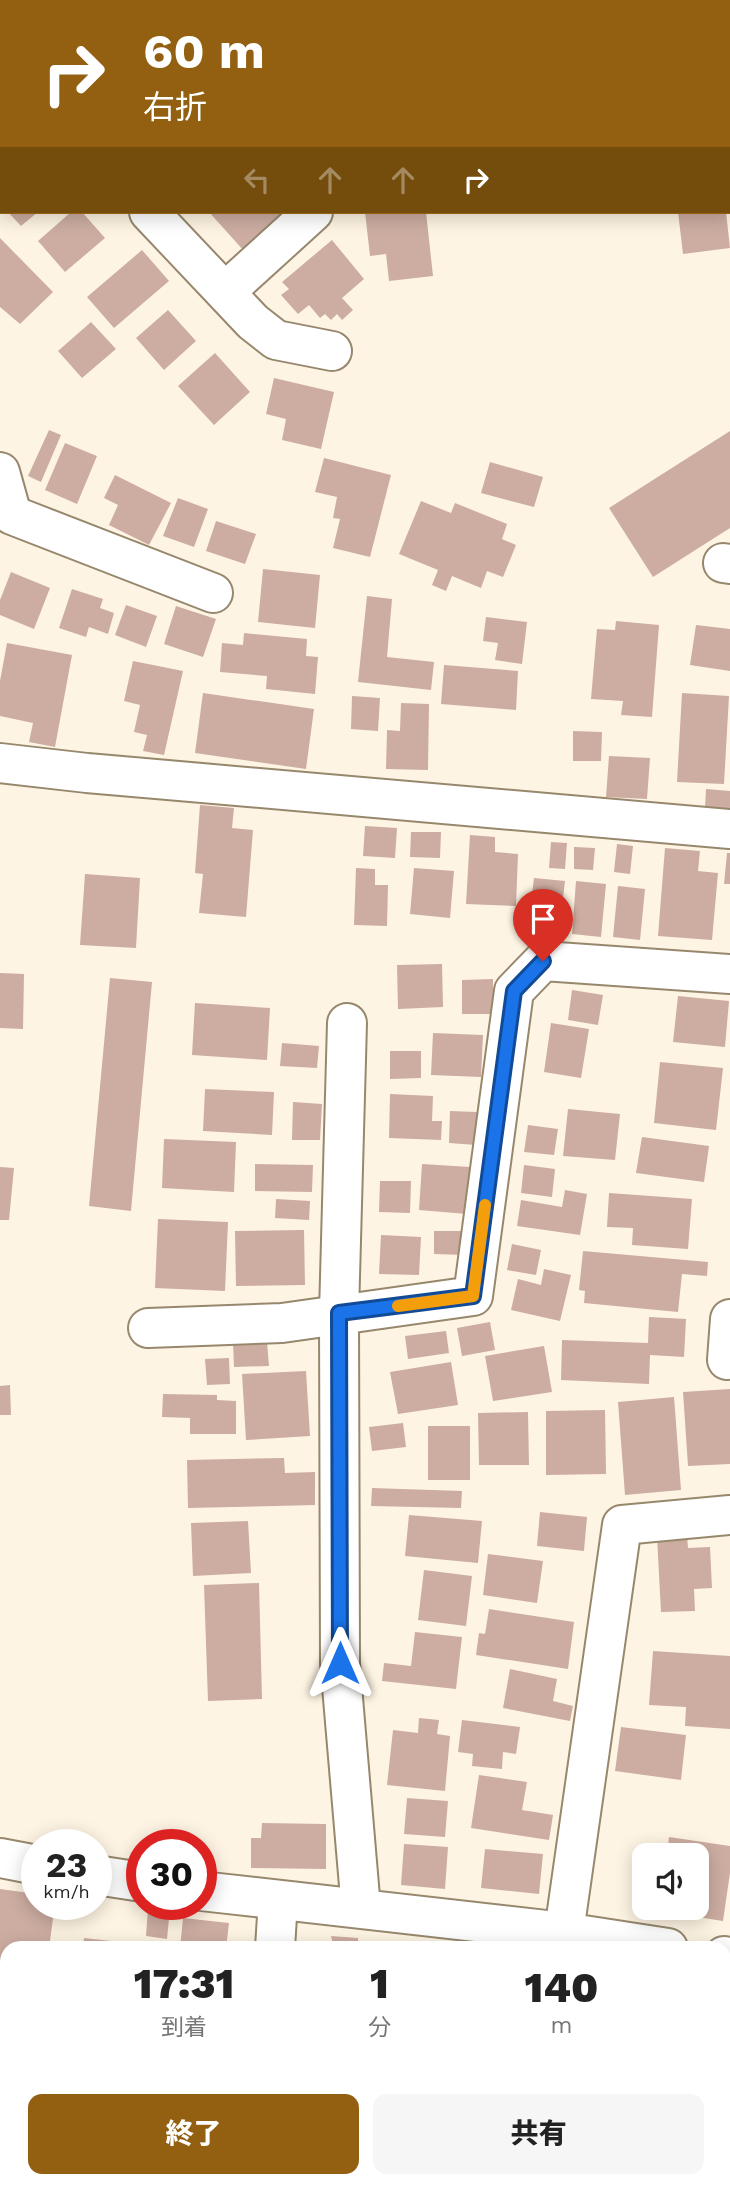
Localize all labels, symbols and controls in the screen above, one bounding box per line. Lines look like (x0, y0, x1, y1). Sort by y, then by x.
text: 60 m (143, 22, 265, 80)
icon: right (28, 28, 119, 119)
text: 右折 (143, 88, 207, 126)
icon: left (238, 161, 276, 199)
icon: ahead (311, 161, 349, 199)
icon: ahead (384, 161, 422, 199)
icon: right (457, 161, 495, 199)
pin (513, 889, 573, 961)
icon: arrive (524, 900, 562, 938)
position arrow (303, 1626, 377, 1700)
speed limit sign: 30 (126, 1829, 217, 1920)
map controls (632, 1843, 709, 1920)
button: sound (632, 1843, 709, 1920)
text: 23 (46, 1844, 87, 1886)
text: km/h (43, 1881, 90, 1902)
text: 17:31 (134, 1959, 234, 2008)
text: 1 (370, 1959, 389, 2008)
text: 140 (525, 1963, 598, 2012)
text: m (550, 2012, 572, 2039)
text: 到着 (161, 2014, 207, 2041)
text: 分 (368, 2014, 391, 2041)
button: 終了 (28, 2094, 359, 2174)
button: 共有 (373, 2094, 704, 2174)

